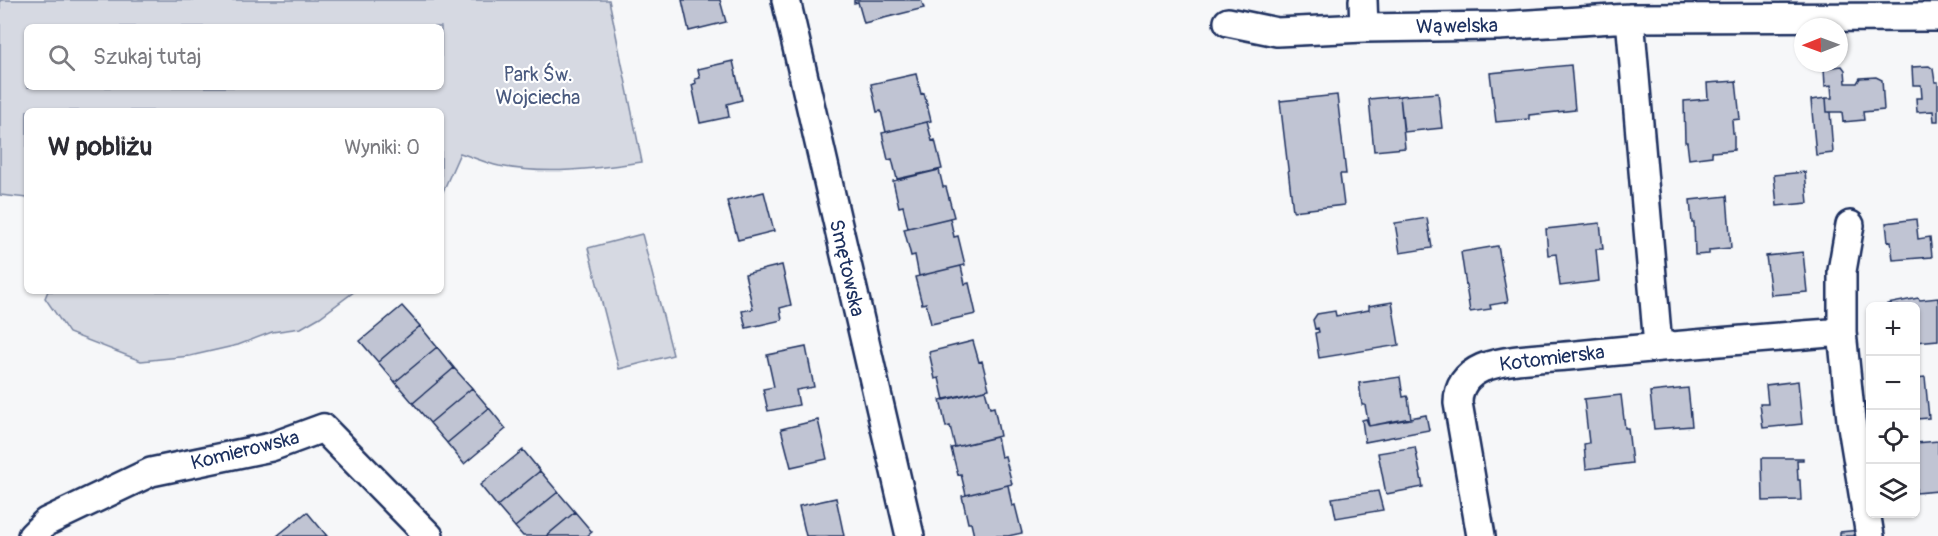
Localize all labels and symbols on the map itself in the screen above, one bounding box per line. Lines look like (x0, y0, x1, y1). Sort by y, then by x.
street label: Wąwelska (1416, 13, 1498, 39)
north arrow (1794, 18, 1848, 72)
park label: Park Św. Wojciecha (496, 62, 580, 110)
street label: Smętowska (824, 217, 870, 319)
street label: Kotomierska (1498, 339, 1606, 377)
street label: Komierowska (188, 424, 302, 476)

